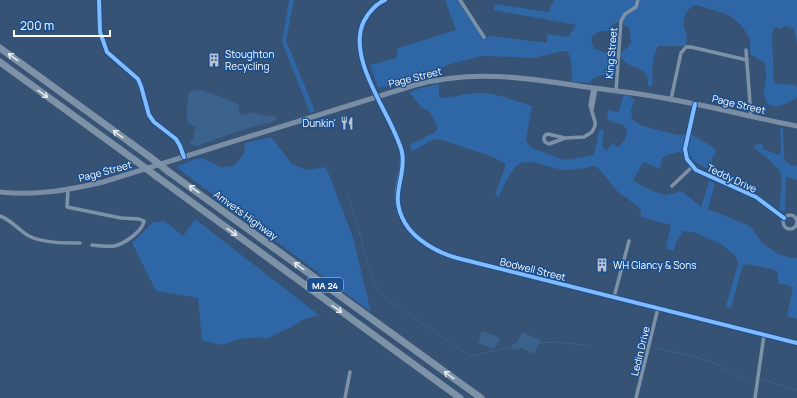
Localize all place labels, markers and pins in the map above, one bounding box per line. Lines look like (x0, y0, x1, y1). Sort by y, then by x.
place label: Stoughton Recycling (225, 47, 274, 73)
building icon: Stoughton Recycling (206, 52, 222, 68)
restaurant icon: Dunkin' (339, 115, 355, 131)
place label: Dunkin' (302, 116, 336, 130)
building icon: WH Glancy & Sons (594, 257, 610, 273)
place label: WH Glancy & Sons (613, 258, 696, 272)

